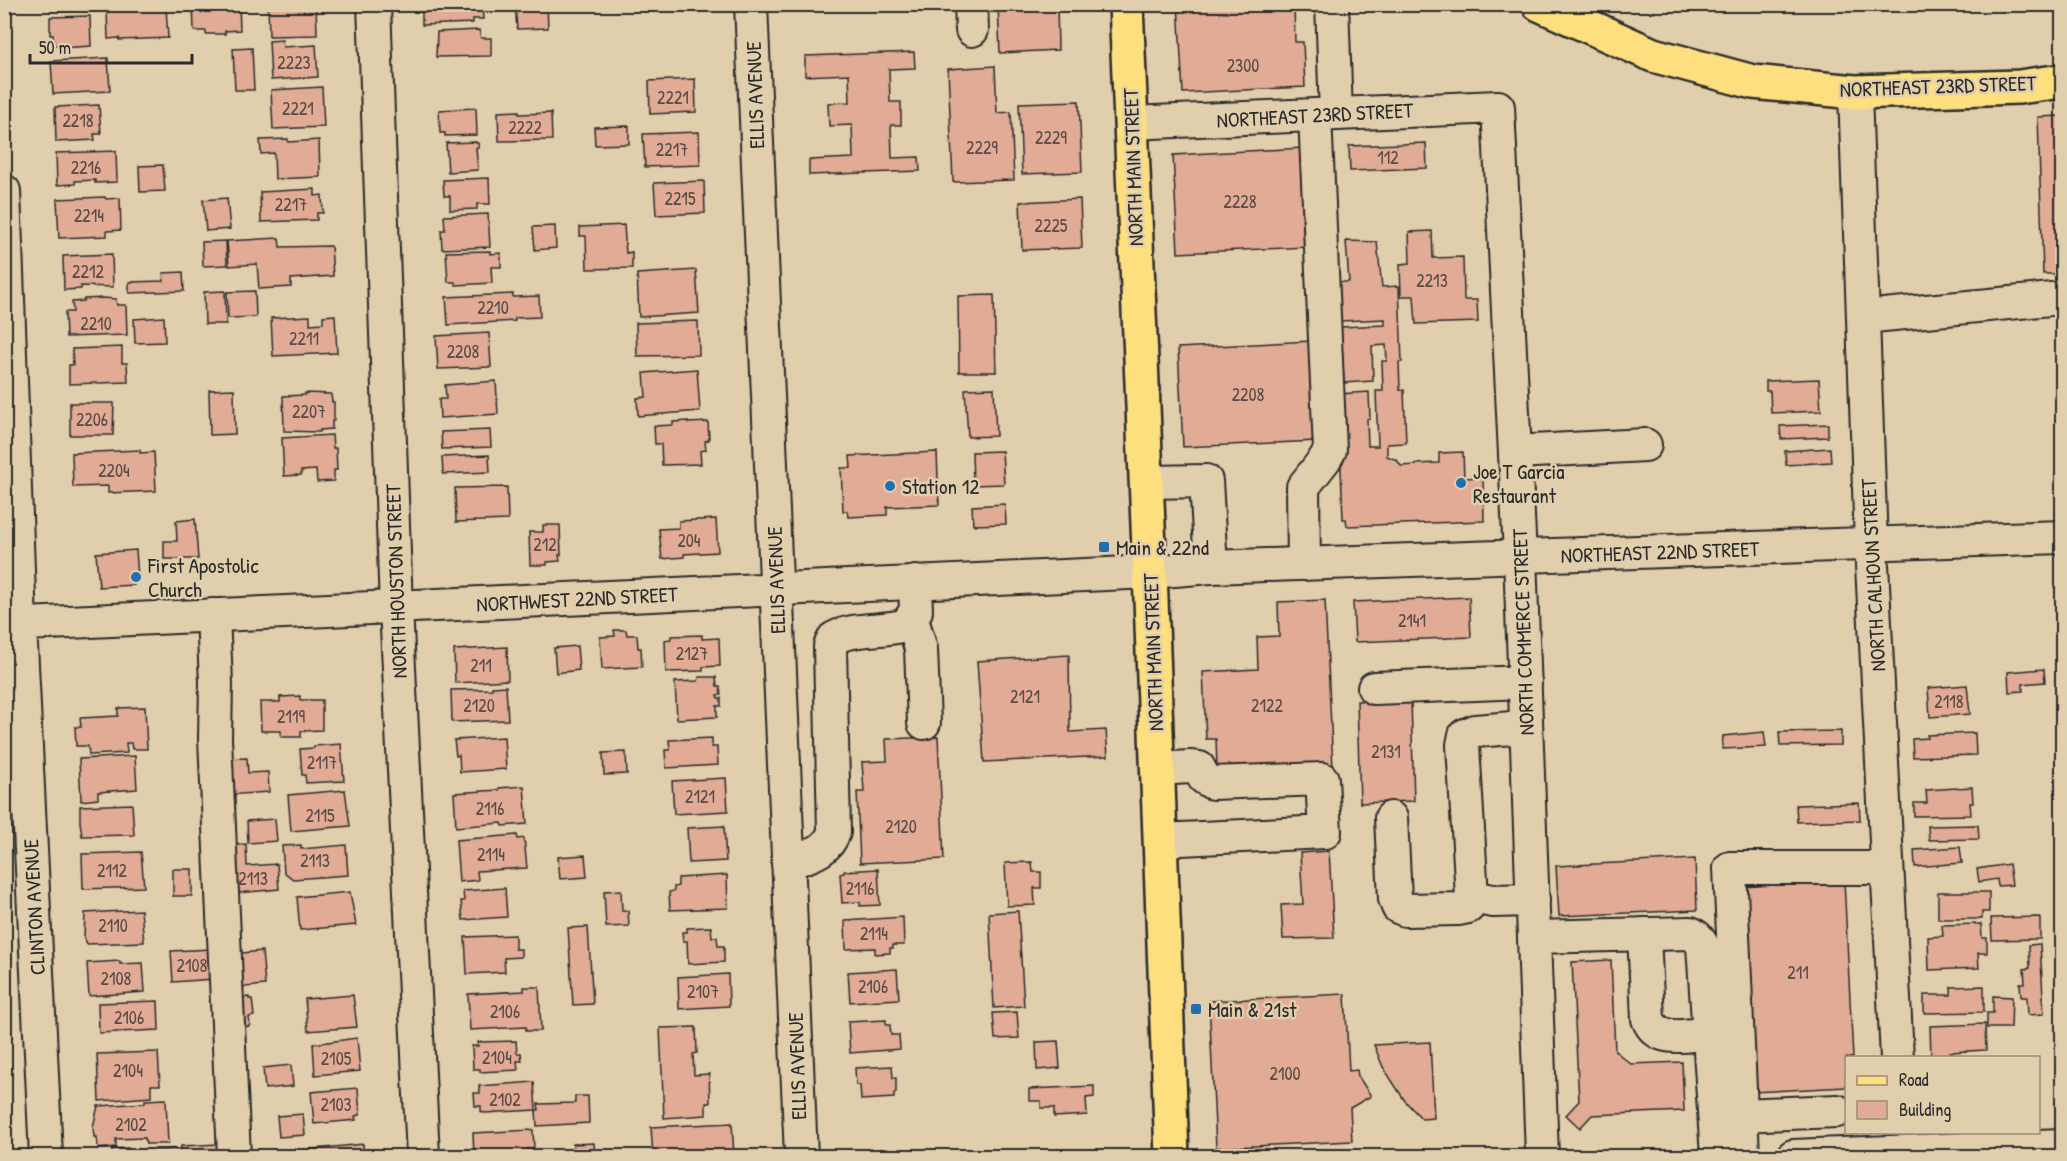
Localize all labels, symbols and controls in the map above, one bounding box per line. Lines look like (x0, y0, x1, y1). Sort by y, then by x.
scale bar (30, 27, 192, 65)
text: 50 m (39, 35, 71, 60)
street label: ELLIS AVENUE (739, 41, 771, 149)
house number: 2223 (277, 50, 311, 75)
house number: 2300 (1227, 53, 1259, 78)
street label: NORTHEAST 23RD STREET (1839, 68, 2038, 104)
house number: 2221 (657, 85, 689, 110)
street label: NORTH MAIN STREET (1116, 86, 1150, 246)
street label: NORTHEAST 23RD STREET (1216, 95, 1415, 135)
house number: 2221 (282, 96, 314, 121)
house number: 2218 (62, 108, 94, 133)
house number: 2222 (508, 115, 542, 140)
house number: 2229 (1035, 125, 1067, 150)
house number: 2229 (966, 135, 998, 160)
house number: 2217 (656, 137, 688, 162)
house number: 112 (1377, 145, 1399, 170)
house number: 2216 (71, 155, 101, 180)
house number: 2215 (665, 186, 696, 211)
house number: 2228 (1223, 189, 1257, 214)
house number: 2217 (275, 192, 307, 217)
house number: 2214 (74, 203, 104, 228)
house number: 2225 (1035, 213, 1068, 238)
house number: 2212 (72, 259, 104, 284)
house number: 2213 (1416, 268, 1448, 293)
house number: 2210 (477, 295, 509, 320)
house number: 2210 (80, 311, 112, 336)
house number: 2211 (289, 326, 319, 351)
house number: 2208 (447, 339, 480, 364)
house number: 2208 (1232, 382, 1265, 407)
house number: 2207 (292, 399, 326, 424)
house number: 2206 (76, 407, 108, 432)
place label: Joe T Garcia Restaurant (1473, 457, 1565, 510)
house number: 2204 (98, 458, 130, 483)
place label: Station 12 (902, 472, 979, 501)
marker: Joe T Garcia Restaurant (1454, 476, 1468, 490)
street label: NORTH CALHOUN STREET (1853, 477, 1893, 672)
marker: Station 12 (883, 479, 897, 493)
street label: NORTH HOUSTON STREET (378, 482, 414, 679)
street label: ELLIS AVENUE (760, 526, 792, 634)
street label: NORTH COMMERCE STREET (1505, 527, 1541, 736)
house number: 204 (677, 528, 701, 553)
house number: 212 (533, 532, 557, 557)
place label: Main & 22nd (1116, 533, 1209, 562)
street label: NORTHEAST 22ND STREET (1560, 534, 1761, 570)
marker: Main & 22nd (1097, 540, 1111, 554)
place label: First Apostolic Church (147, 551, 260, 604)
marker: First Apostolic Church (129, 570, 143, 584)
street label: NORTH MAIN STREET (1136, 571, 1170, 731)
street label: NORTHWEST 22ND STREET (476, 579, 680, 619)
house number: 2141 (1398, 608, 1426, 633)
house number: 2127 (676, 641, 708, 666)
house number: 211 (470, 653, 492, 678)
house number: 2121 (1010, 684, 1040, 709)
house number: 2118 (1934, 689, 1964, 714)
house number: 2120 (463, 693, 495, 718)
house number: 2122 (1251, 693, 1283, 718)
house number: 2119 (277, 704, 305, 729)
house number: 2131 (1371, 739, 1401, 764)
house number: 2117 (307, 750, 337, 775)
house number: 2121 (685, 784, 715, 809)
house number: 2116 (476, 796, 504, 821)
house number: 2115 (305, 803, 335, 828)
house number: 2120 (885, 814, 917, 839)
street label: CLINTON AVENUE (16, 838, 52, 976)
house number: 2114 (477, 842, 505, 867)
house number: 2113 (300, 848, 330, 873)
house number: 2112 (97, 858, 128, 883)
house number: 2113 (238, 866, 268, 891)
house number: 2116 (846, 876, 874, 901)
house number: 2110 (98, 913, 128, 938)
house number: 2114 (860, 921, 888, 946)
house number: 2108 (177, 953, 208, 978)
house number: 211 (1787, 960, 1809, 985)
house number: 2108 (101, 966, 132, 991)
house number: 2106 (858, 974, 888, 999)
house number: 2107 (687, 979, 719, 1004)
place label: Main & 21st (1208, 995, 1297, 1024)
house number: 2106 (490, 999, 520, 1024)
marker: Main & 21st (1189, 1002, 1203, 1016)
house number: 2106 (114, 1005, 144, 1030)
street label: ELLIS AVENUE (781, 1012, 813, 1120)
house number: 2104 (482, 1045, 512, 1070)
house number: 2105 (321, 1046, 352, 1071)
legend (1845, 1056, 2040, 1134)
house number: 2104 (113, 1058, 143, 1083)
house number: 2100 (1269, 1061, 1301, 1086)
text: Road (1899, 1067, 1929, 1092)
house number: 2102 (489, 1087, 521, 1112)
house number: 2103 (320, 1092, 352, 1117)
text: Building (1899, 1097, 1951, 1122)
house number: 2102 (115, 1112, 147, 1137)

